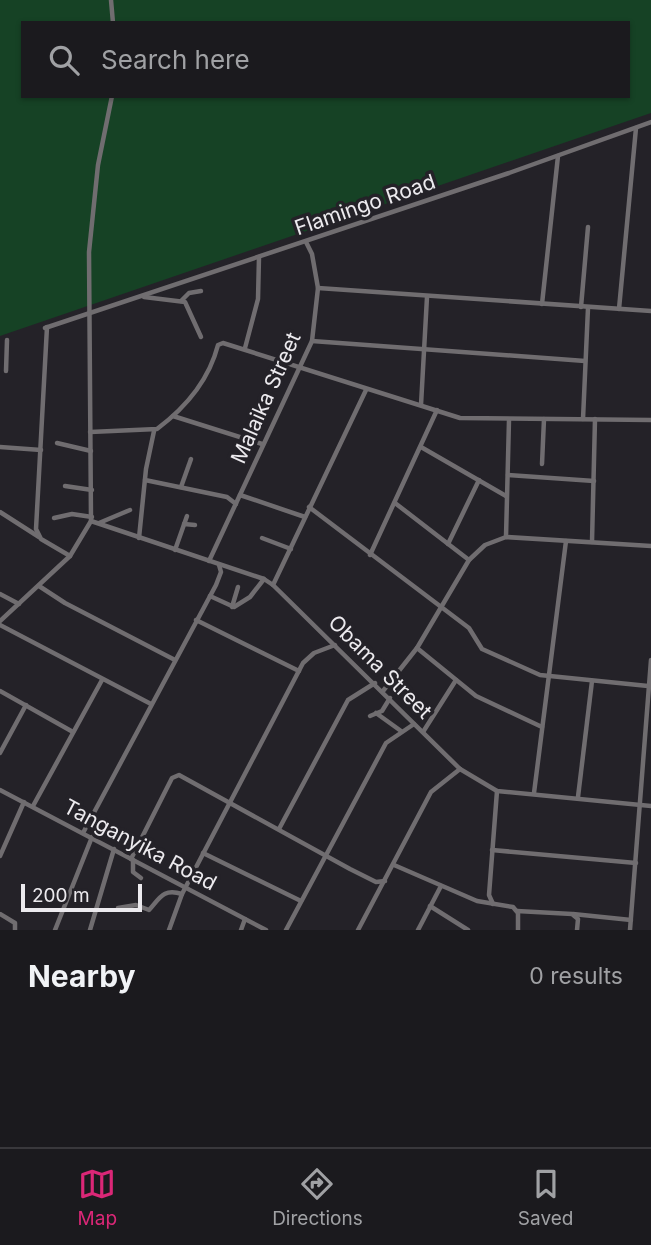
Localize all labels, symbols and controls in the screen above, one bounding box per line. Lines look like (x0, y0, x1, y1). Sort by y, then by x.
search box (21, 21, 630, 98)
icon: search (45, 41, 83, 79)
text: Search here (101, 44, 250, 75)
street label: Flamingo Road (291, 169, 438, 240)
street label: Malaika Street (225, 328, 306, 467)
street label: Obama Street (323, 610, 437, 724)
street label: Tanganyika Road (59, 794, 221, 895)
scale bar (21, 881, 142, 913)
text: 200 m (32, 884, 90, 907)
text: Nearby (28, 958, 136, 994)
text: 0 results (529, 962, 623, 990)
tab: Map (78, 1165, 117, 1230)
tab: Directions (272, 1165, 363, 1230)
tab: Saved (518, 1165, 573, 1230)

